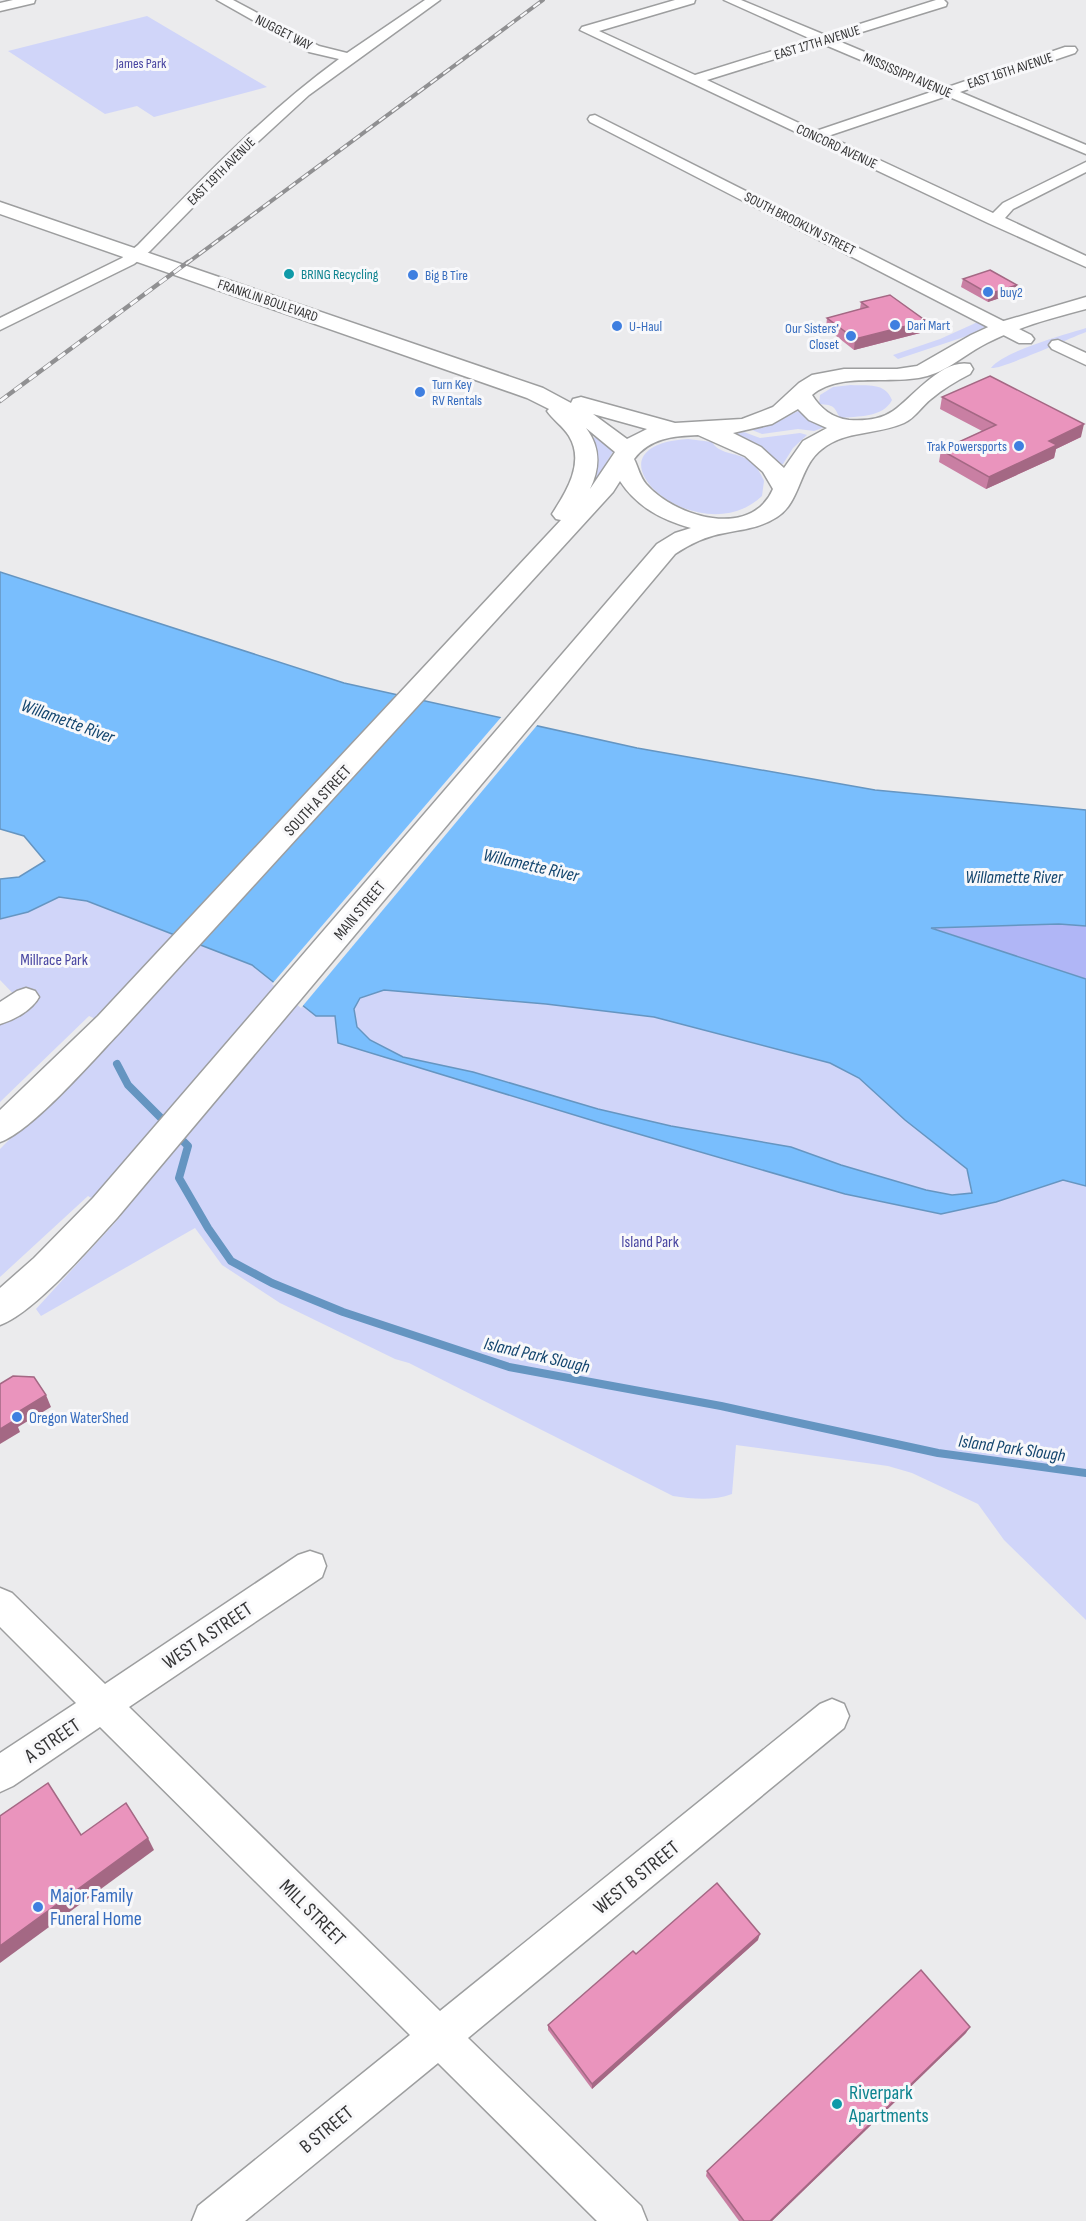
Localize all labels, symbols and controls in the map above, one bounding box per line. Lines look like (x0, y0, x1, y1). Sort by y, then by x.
street label: NUGGET WAY (252, 11, 315, 54)
street label: EAST 17TH AVENUE (772, 21, 862, 64)
street label: MISSISSIPPI AVENUE (861, 49, 955, 102)
street label: EAST 16TH AVENUE (965, 49, 1055, 92)
park label: James Park (115, 55, 167, 72)
street label: CONCORD AVENUE (794, 120, 880, 173)
street label: EAST 19TH AVENUE (184, 134, 259, 209)
street label: SOUTH BROOKLYN STREET (741, 188, 858, 259)
place label: BRING Recycling (301, 266, 379, 283)
marker: BRING Recycling (282, 267, 296, 281)
place label: Big B Tire (425, 267, 468, 284)
marker: Big B Tire (406, 268, 420, 282)
street label: FRANKLIN BOULEVARD (215, 275, 320, 326)
place label: buy2 (1000, 284, 1023, 301)
marker: buy2 (981, 285, 995, 299)
place label: Dari Mart (907, 317, 950, 334)
place label: U-Haul (629, 318, 662, 335)
marker: Dari Mart (888, 318, 902, 332)
marker: U-Haul (610, 319, 624, 333)
place label: Our Sisters’ Closet (785, 320, 839, 353)
marker: Our Sisters’ Closet (844, 329, 858, 343)
place label: Turn Key RV Rentals (432, 376, 482, 409)
marker: Turn Key RV Rentals (413, 385, 427, 399)
place label: Trak Powersports (927, 438, 1007, 455)
marker: Trak Powersports (1012, 439, 1026, 453)
water label: Willamette River (18, 695, 118, 748)
street label: SOUTH A STREET (281, 761, 356, 840)
water label: Willamette River (481, 844, 582, 887)
water label: Willamette River (965, 867, 1064, 888)
street label: MAIN STREET (330, 877, 390, 944)
park label: Millrace Park (20, 951, 88, 970)
park label: Island Park (621, 1233, 679, 1252)
water label: Island Park Slough (482, 1333, 592, 1378)
place label: Oregon WaterShed (29, 1409, 129, 1428)
marker: Oregon WaterShed (10, 1410, 24, 1424)
water label: Island Park Slough (957, 1431, 1067, 1466)
street label: WEST A STREET (158, 1597, 257, 1675)
street label: A STREET (19, 1714, 85, 1769)
street label: WEST B STREET (589, 1836, 684, 1920)
street label: MILL STREET (274, 1874, 351, 1951)
place label: Major Family Funeral Home (50, 1884, 142, 1931)
marker: Major Family Funeral Home (31, 1900, 45, 1914)
place label: Riverpark Apartments (848, 2081, 929, 2128)
marker: Riverpark Apartments (830, 2097, 844, 2111)
street label: B STREET (295, 2101, 358, 2159)

